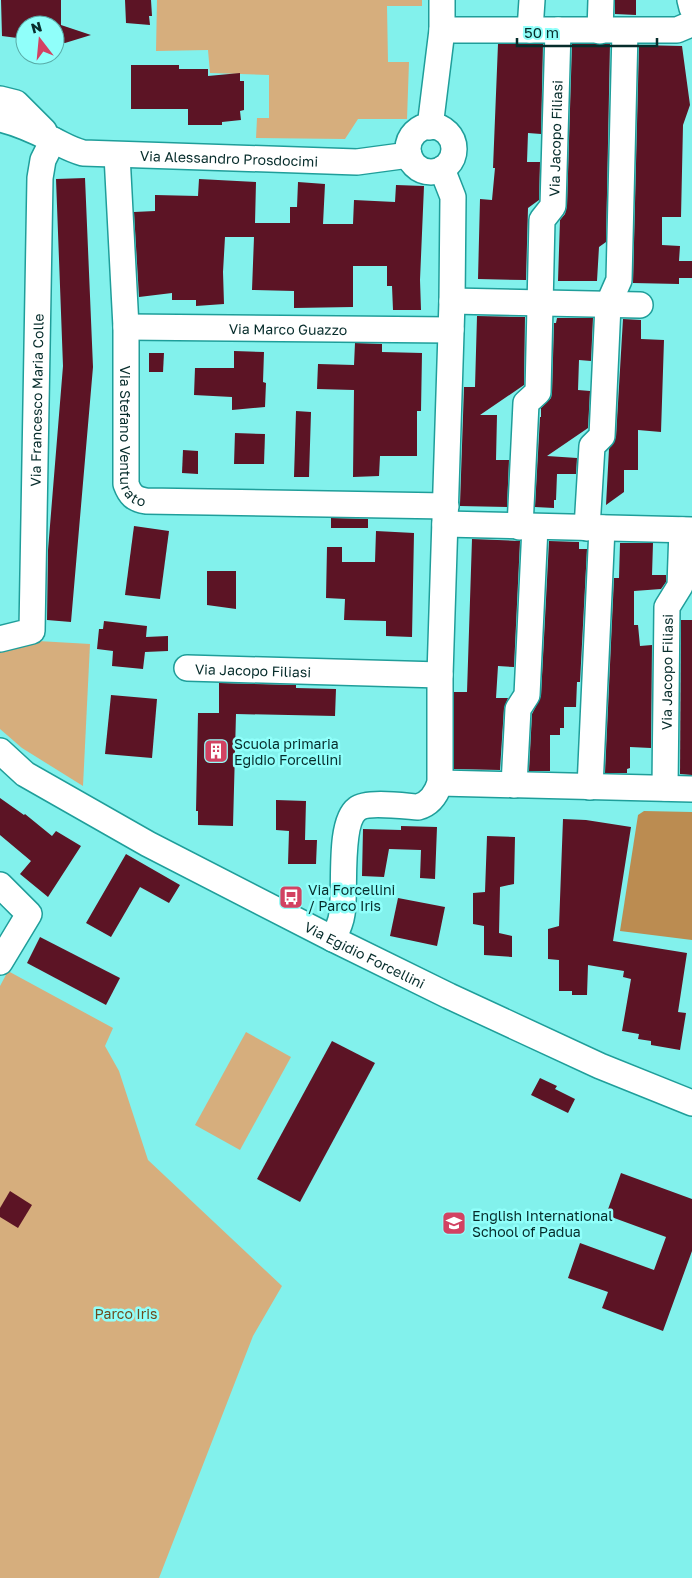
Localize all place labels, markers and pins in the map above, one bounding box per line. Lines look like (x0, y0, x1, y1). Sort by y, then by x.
place label: Scuola primaria Egidio Forcellini (234, 735, 342, 768)
building icon: Scuola primaria Egidio Forcellini (203, 738, 229, 764)
place label: Via Forcellini / Parco Iris (308, 881, 395, 914)
bus stop icon: Via Forcellini / Parco Iris (278, 884, 304, 910)
place label: English International School of Padua (472, 1207, 613, 1240)
school or university icon: English International School of Padua (441, 1210, 467, 1236)

